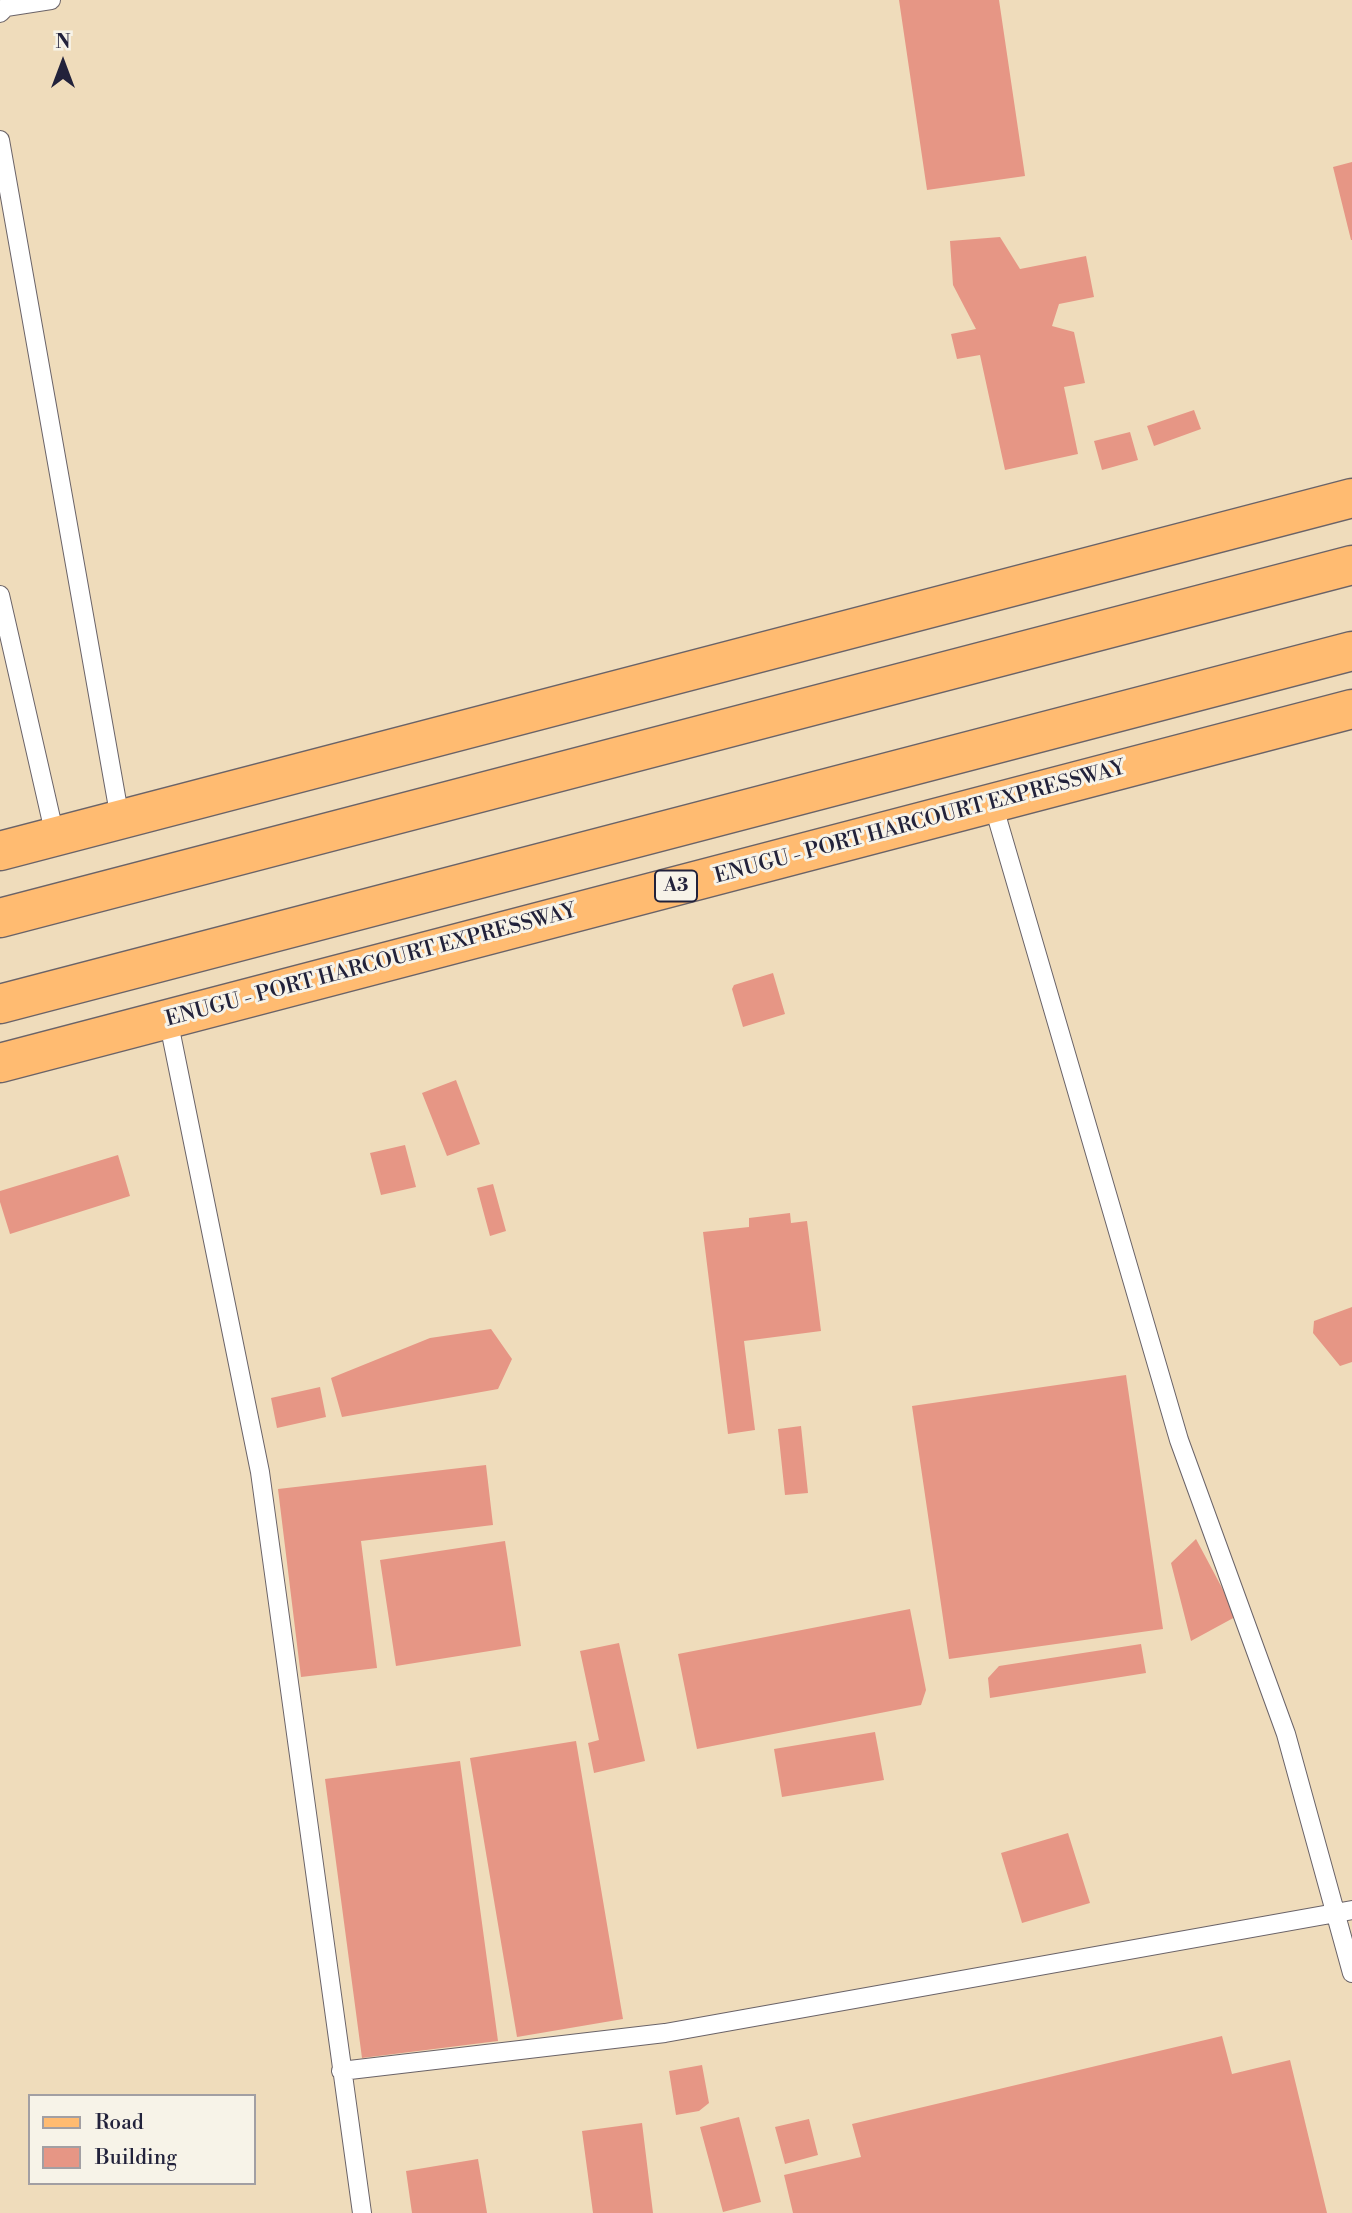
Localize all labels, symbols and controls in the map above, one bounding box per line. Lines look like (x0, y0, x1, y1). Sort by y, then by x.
north arrow (28, 28, 98, 98)
text: N (55, 30, 71, 54)
street label: ENUGU - PORT HARCOURT EXPRESSWAY (712, 756, 1128, 890)
road number: A3 (655, 870, 697, 902)
street label: ENUGU - PORT HARCOURT EXPRESSWAY (163, 899, 579, 1033)
legend (28, 2094, 256, 2185)
text: Road (95, 2110, 144, 2136)
text: Building (95, 2145, 177, 2171)

